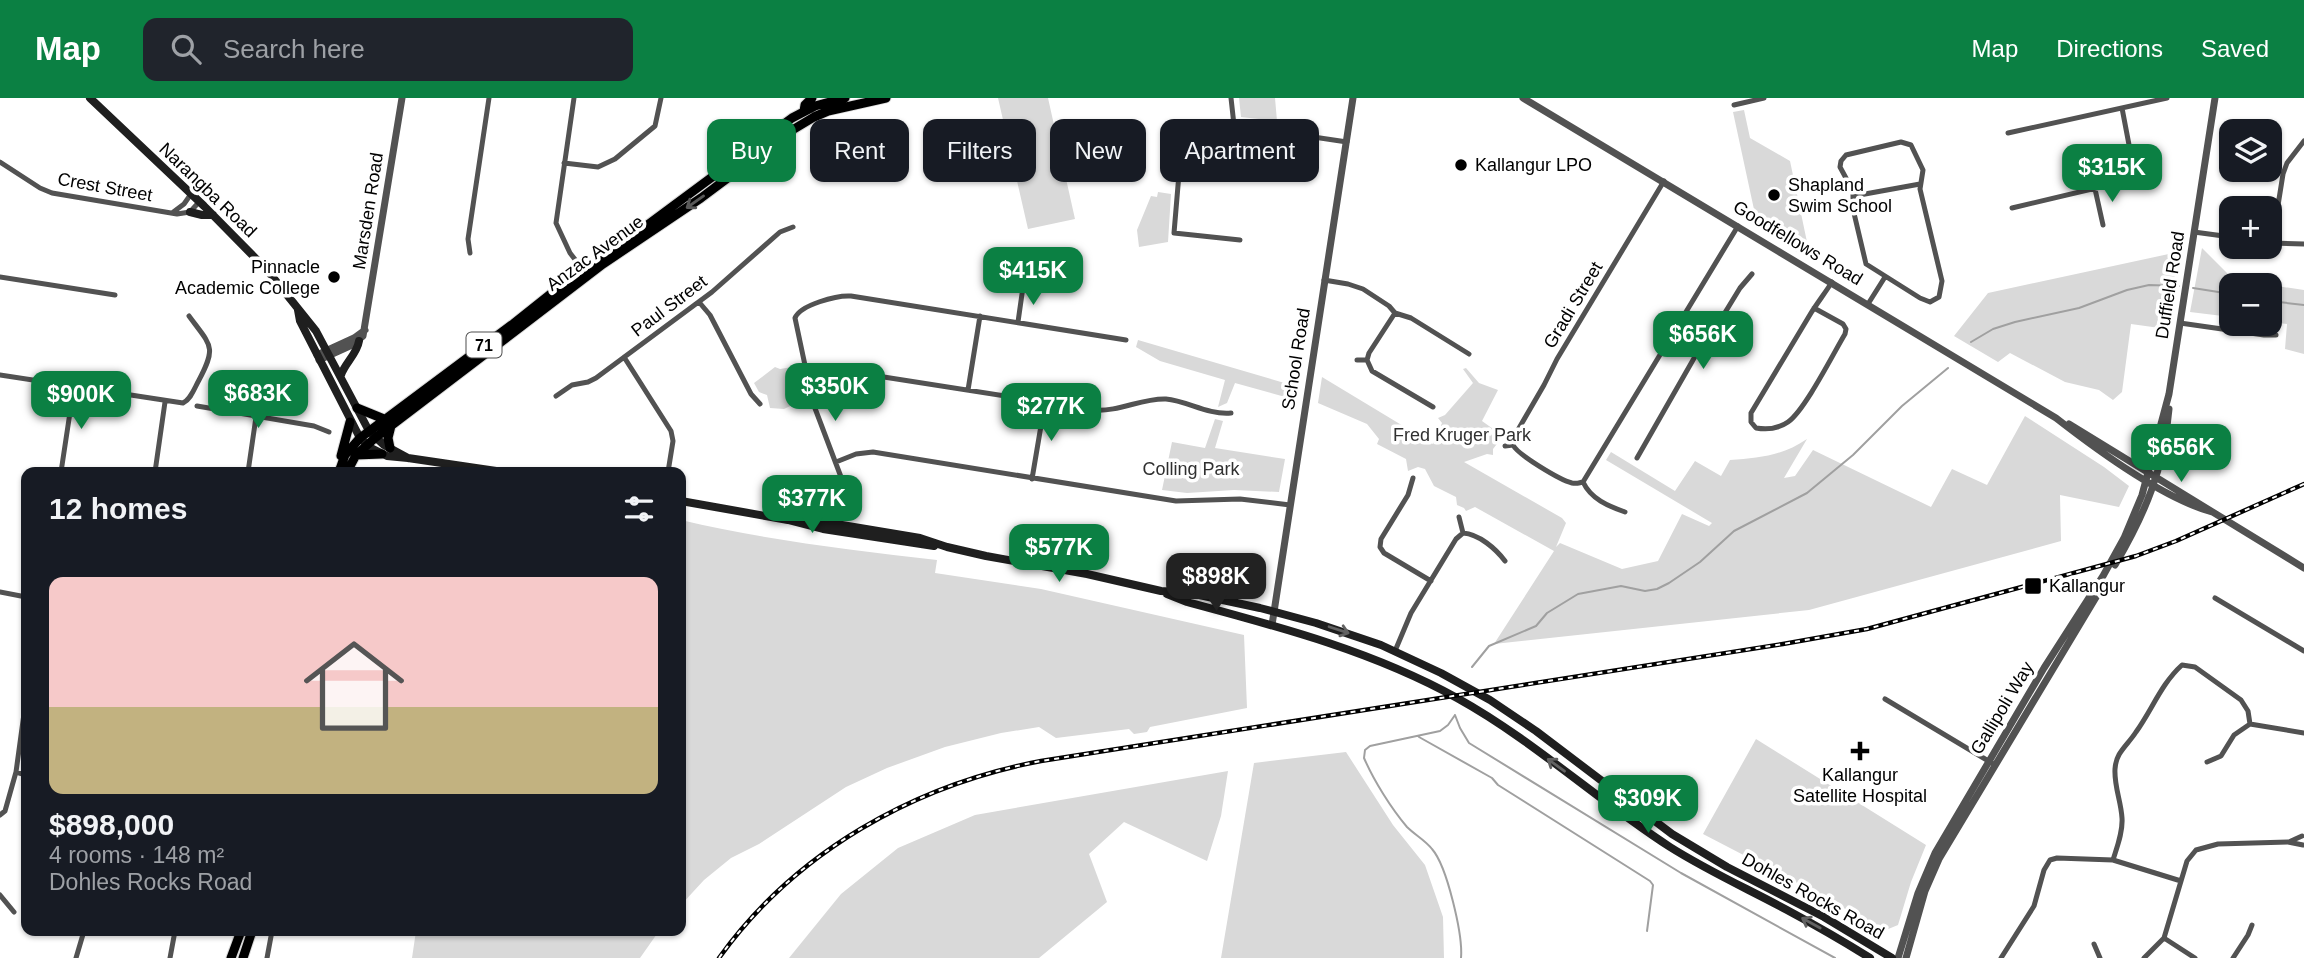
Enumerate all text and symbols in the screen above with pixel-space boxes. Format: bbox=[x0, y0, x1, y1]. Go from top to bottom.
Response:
search box bbox=[143, 18, 633, 81]
text: Map bbox=[35, 30, 101, 67]
icon: search bbox=[167, 30, 205, 68]
text: Search here bbox=[223, 34, 365, 64]
text: Map bbox=[1972, 35, 2018, 62]
text: Directions bbox=[2056, 35, 2163, 62]
text: Saved bbox=[2201, 35, 2269, 62]
chip: Buy bbox=[707, 119, 796, 182]
chip: Rent bbox=[810, 119, 909, 182]
chip: Filters bbox=[923, 119, 1036, 182]
chip: New bbox=[1050, 119, 1146, 182]
chip: Apartment bbox=[1160, 119, 1319, 182]
map controls bbox=[2219, 119, 2282, 336]
button: layers bbox=[2219, 119, 2282, 182]
street label: Narangba Road bbox=[155, 139, 261, 241]
pin: $315K bbox=[2063, 144, 2161, 204]
street label: Marsden Road bbox=[349, 151, 387, 271]
text: $315K bbox=[2078, 154, 2146, 180]
place label: Kallangur LPO bbox=[1475, 155, 1592, 175]
marker: Kallangur LPO bbox=[1453, 157, 1469, 173]
street label: Crest Street bbox=[56, 169, 154, 205]
place label: Shapland Swim School bbox=[1788, 175, 1892, 216]
marker: Shapland Swim School bbox=[1766, 187, 1782, 203]
one-way arrow bbox=[685, 195, 705, 209]
button: + bbox=[2219, 196, 2282, 259]
street label: Goodfellows Road bbox=[1730, 197, 1866, 289]
street label: Anzac Avenue bbox=[543, 211, 647, 295]
street label: Duffield Road bbox=[2152, 230, 2188, 340]
pin: $415K bbox=[984, 248, 1082, 307]
place label: Pinnacle Academic College bbox=[175, 257, 320, 298]
text: $415K bbox=[999, 257, 1067, 283]
street label: Gradi Street bbox=[1539, 258, 1607, 352]
marker: Pinnacle Academic College bbox=[326, 269, 342, 285]
street label: Paul Street bbox=[627, 271, 711, 341]
button: − bbox=[2219, 273, 2282, 336]
street label: School Road bbox=[1278, 307, 1314, 411]
pin: $656K bbox=[1654, 312, 1752, 371]
text: $656K bbox=[1669, 321, 1737, 347]
road number: 71 bbox=[466, 332, 502, 358]
pin: $350K bbox=[786, 364, 884, 423]
pin: $683K bbox=[209, 370, 307, 430]
pin: $900K bbox=[32, 372, 130, 431]
text: $350K bbox=[801, 373, 869, 399]
text: $683K bbox=[224, 380, 292, 406]
text: $900K bbox=[47, 381, 115, 407]
pin: $277K bbox=[1002, 384, 1100, 443]
text: $277K bbox=[1017, 393, 1085, 419]
pin: $656K bbox=[2132, 424, 2230, 484]
park label: Fred Kruger Park bbox=[1393, 425, 1532, 445]
text: $656K bbox=[2147, 434, 2215, 460]
park label: Colling Park bbox=[1142, 459, 1241, 479]
pin: $377K bbox=[763, 476, 861, 535]
text: $377K bbox=[778, 485, 846, 511]
icon: filters bbox=[620, 490, 658, 528]
text: 12 homes bbox=[49, 492, 187, 525]
pin: $577K bbox=[1010, 524, 1108, 584]
text: $577K bbox=[1025, 534, 1093, 560]
pin: $898K bbox=[1167, 554, 1265, 613]
text: $898K bbox=[1182, 563, 1250, 589]
marker: Kallangur bbox=[2023, 576, 2043, 596]
place label: Kallangur bbox=[2049, 576, 2125, 596]
icon: home bbox=[291, 623, 417, 749]
one-way arrow bbox=[1328, 625, 1350, 637]
street label: Gallipoli Way bbox=[1967, 658, 2037, 758]
marker: Kallangur Satellite Hospital bbox=[1850, 741, 1870, 761]
one-way arrow bbox=[1547, 757, 1566, 772]
place label: Kallangur Satellite Hospital bbox=[1793, 765, 1927, 806]
pin: $309K bbox=[1599, 776, 1697, 835]
text: $309K bbox=[1614, 785, 1682, 811]
text: $898,000 bbox=[49, 808, 174, 841]
text: 4 rooms · 148 m² bbox=[49, 842, 224, 868]
street label: Dohles Rocks Road bbox=[1739, 849, 1887, 943]
text: Dohles Rocks Road bbox=[49, 869, 252, 895]
one-way arrow bbox=[1802, 916, 1822, 930]

